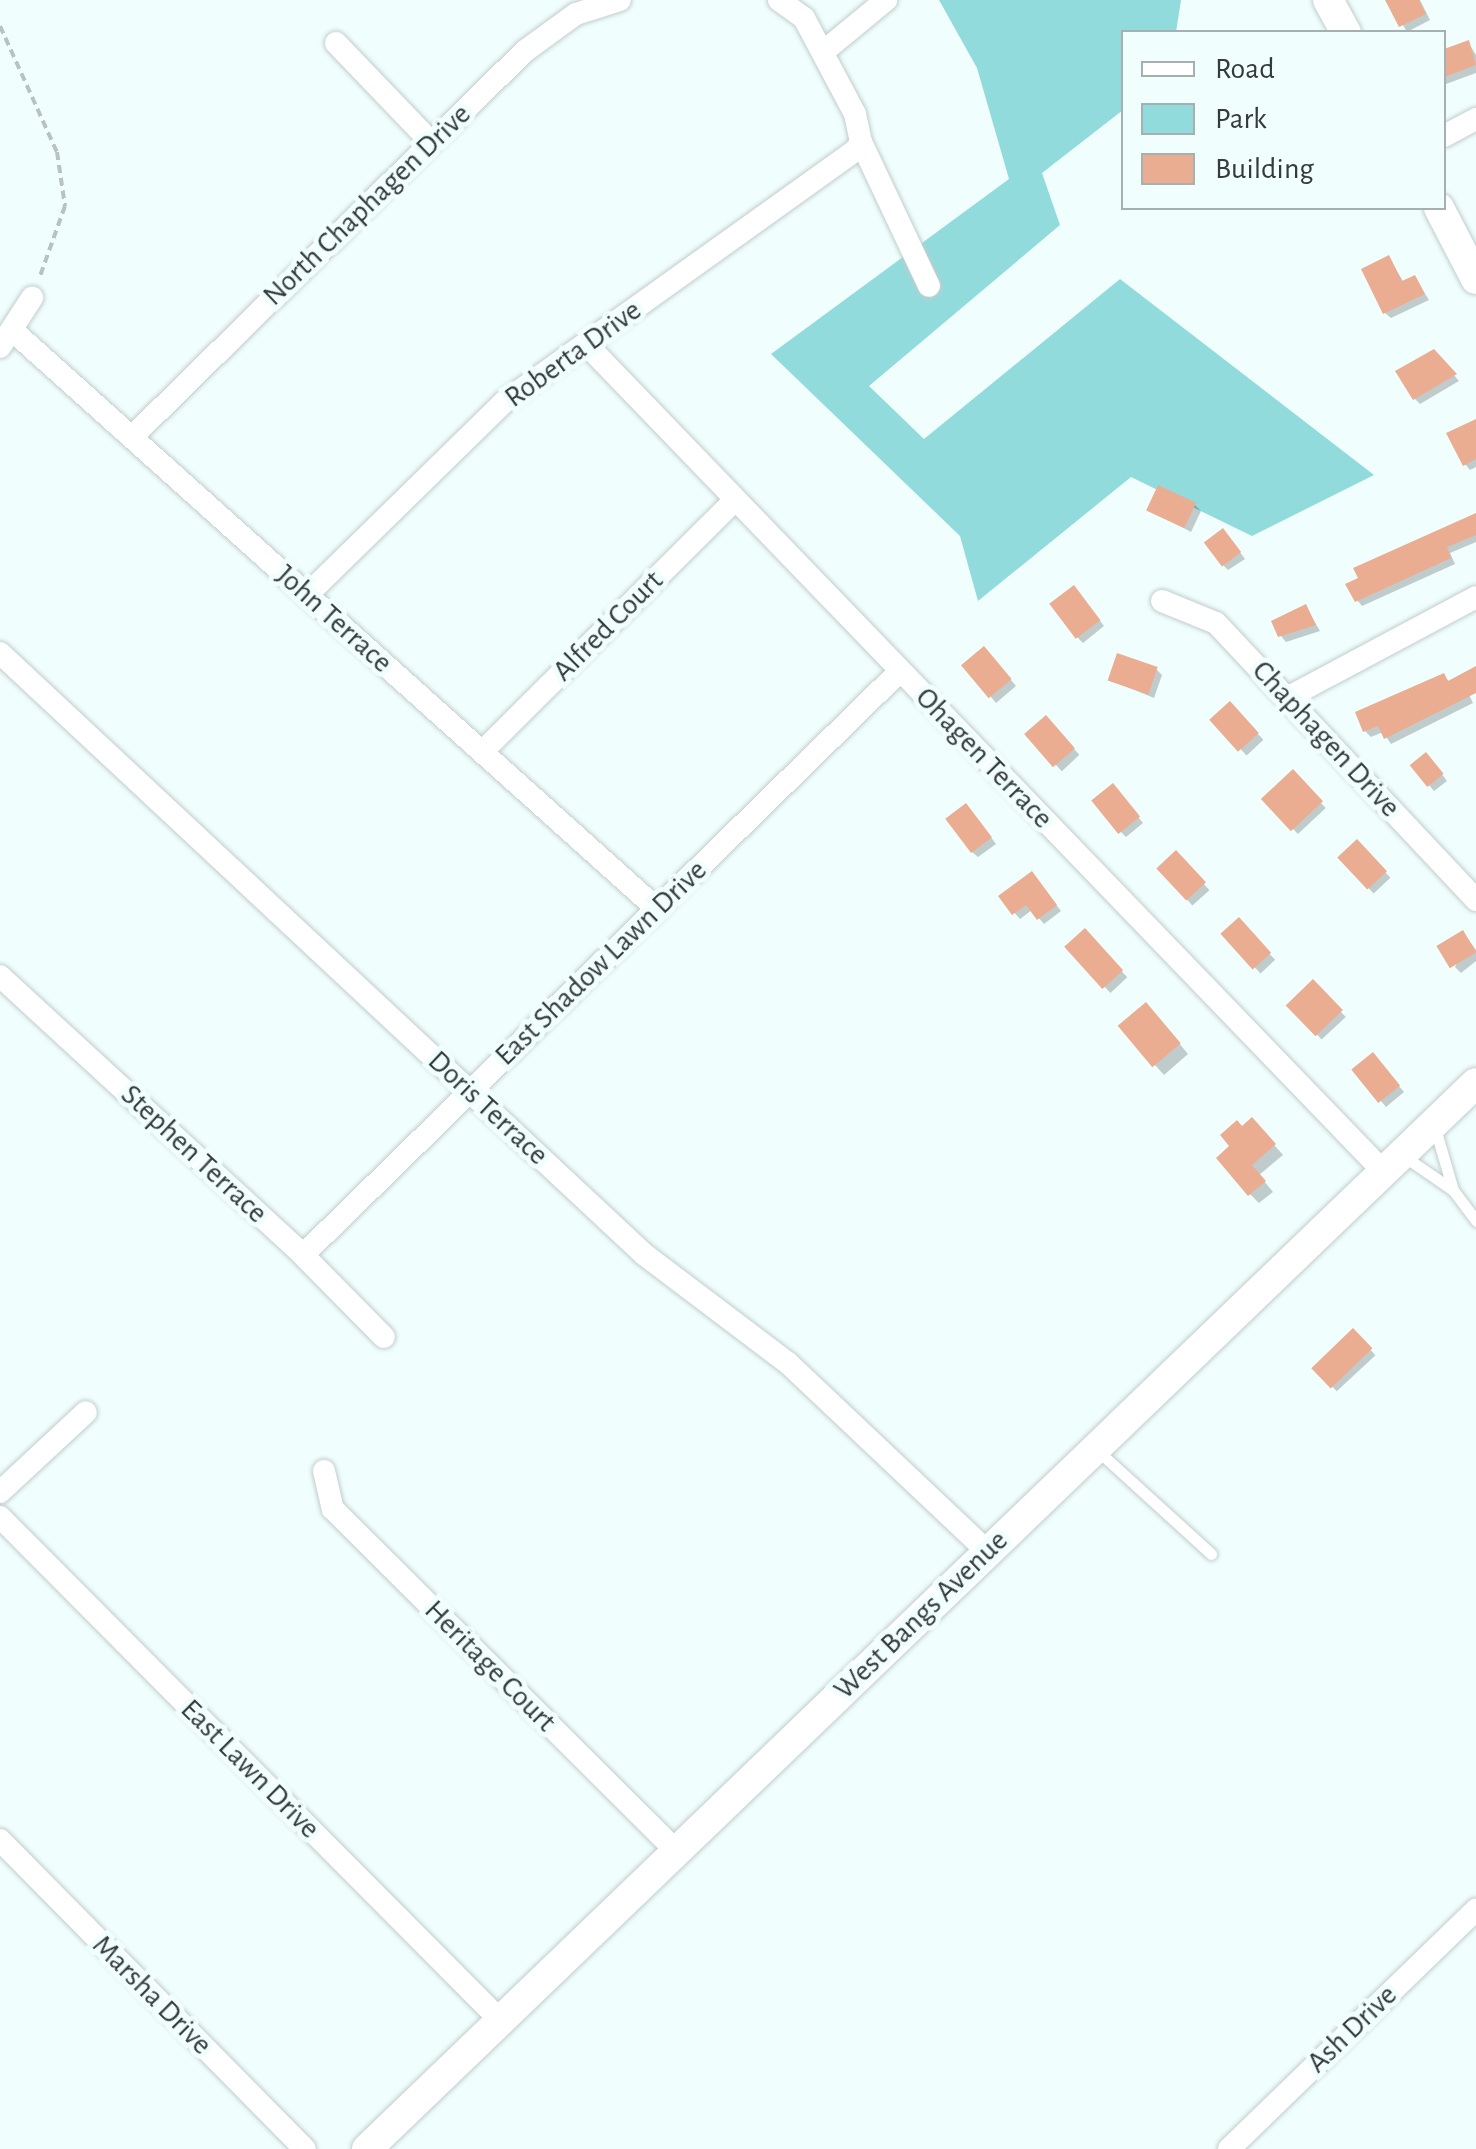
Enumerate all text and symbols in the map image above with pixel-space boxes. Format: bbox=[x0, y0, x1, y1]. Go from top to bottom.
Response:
legend bbox=[1121, 30, 1446, 210]
text: Road bbox=[1215, 54, 1275, 84]
street label: North Chaphagen Drive bbox=[256, 96, 478, 314]
text: Park bbox=[1215, 104, 1267, 134]
text: Building bbox=[1215, 154, 1314, 184]
street label: Roberta Drive bbox=[498, 292, 648, 416]
street label: John Terrace bbox=[268, 557, 400, 681]
street label: Alfred Court bbox=[545, 563, 671, 689]
street label: Chaphagen Drive bbox=[1244, 653, 1408, 825]
street label: Ohagen Terrace bbox=[908, 680, 1060, 836]
street label: East Shadow Lawn Drive bbox=[488, 853, 714, 1073]
street label: Doris Terrace bbox=[420, 1043, 556, 1173]
street label: Stephen Terrace bbox=[113, 1077, 275, 1231]
street label: West Bangs Avenue bbox=[826, 1523, 1016, 1707]
street label: Heritage Court bbox=[417, 1593, 563, 1739]
street label: East Lawn Drive bbox=[173, 1692, 327, 1846]
street label: Marsha Drive bbox=[85, 1928, 219, 2062]
street label: Ash Drive bbox=[1299, 1977, 1405, 2081]

